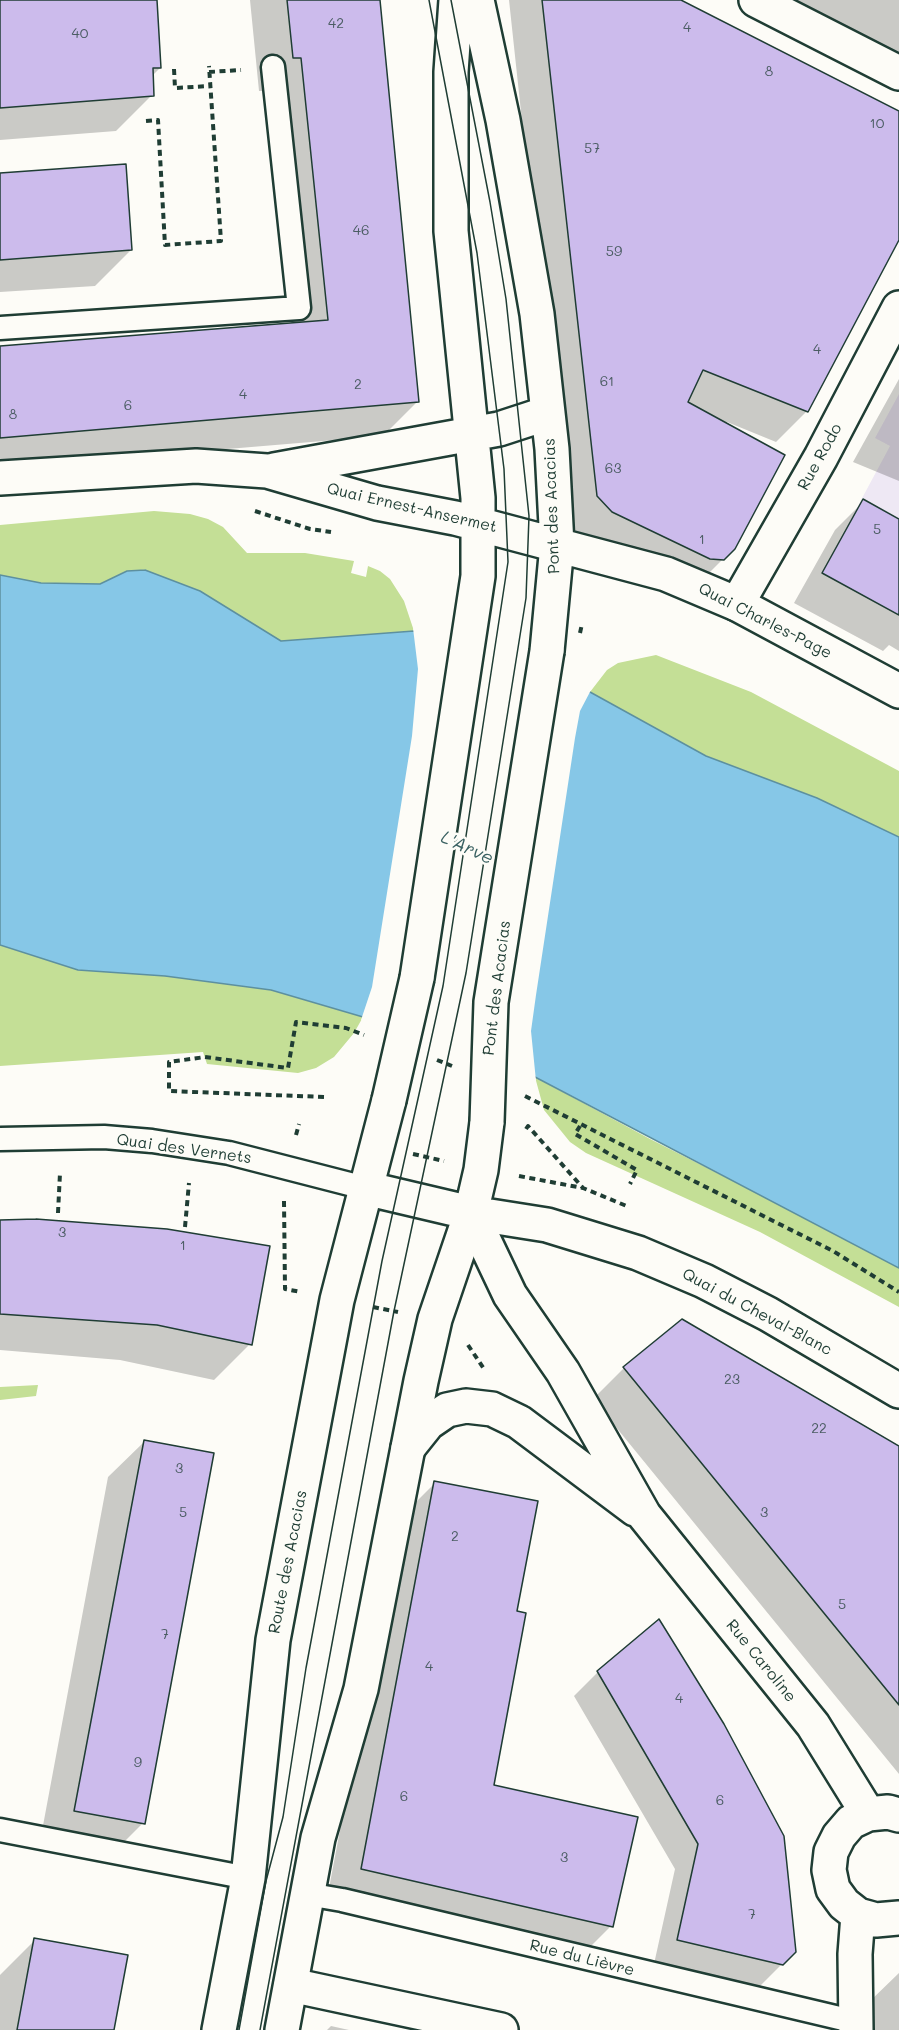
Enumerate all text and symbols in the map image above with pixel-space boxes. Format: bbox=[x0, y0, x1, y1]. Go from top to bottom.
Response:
house number: 42 bbox=[328, 16, 344, 32]
house number: 4 bbox=[683, 20, 691, 36]
house number: 40 bbox=[72, 26, 88, 42]
house number: 8 bbox=[765, 64, 773, 80]
house number: 10 bbox=[870, 116, 884, 132]
house number: 57 bbox=[584, 141, 600, 157]
house number: 46 bbox=[353, 223, 369, 239]
house number: 59 bbox=[606, 244, 622, 260]
house number: 4 bbox=[813, 342, 821, 358]
house number: 61 bbox=[600, 374, 614, 390]
house number: 2 bbox=[354, 377, 362, 393]
house number: 4 bbox=[239, 387, 247, 403]
house number: 6 bbox=[124, 398, 132, 414]
house number: 8 bbox=[9, 407, 17, 423]
street label: Rue Rodo bbox=[794, 420, 846, 494]
street label: Pont des Acacias bbox=[540, 438, 564, 574]
house number: 63 bbox=[605, 461, 621, 477]
street label: Quai Ernest-Ansermet bbox=[325, 479, 499, 537]
house number: 5 bbox=[873, 522, 881, 538]
house number: 1 bbox=[699, 532, 705, 548]
street label: Quai Charles-Page bbox=[695, 579, 835, 663]
water label: L'Arve bbox=[437, 826, 497, 870]
street label: Pont des Acacias bbox=[479, 919, 515, 1057]
street label: Quai des Vernets bbox=[115, 1130, 253, 1168]
house number: 3 bbox=[58, 1225, 66, 1241]
house number: 1 bbox=[180, 1238, 186, 1254]
street label: Quai du Cheval-Blanc bbox=[679, 1264, 835, 1360]
house number: 23 bbox=[724, 1372, 740, 1388]
house number: 22 bbox=[811, 1421, 827, 1437]
house number: 3 bbox=[175, 1461, 183, 1477]
street label: Route des Acacias bbox=[265, 1489, 311, 1635]
house number: 5 bbox=[179, 1505, 187, 1521]
house number: 3 bbox=[760, 1505, 768, 1521]
house number: 2 bbox=[451, 1529, 459, 1545]
house number: 5 bbox=[838, 1597, 846, 1613]
street label: Rue Caroline bbox=[722, 1616, 800, 1706]
house number: 7 bbox=[161, 1627, 169, 1643]
house number: 4 bbox=[425, 1659, 433, 1675]
house number: 4 bbox=[675, 1691, 683, 1707]
house number: 9 bbox=[134, 1755, 142, 1771]
house number: 6 bbox=[400, 1789, 408, 1805]
house number: 6 bbox=[716, 1793, 724, 1809]
house number: 3 bbox=[560, 1850, 568, 1866]
house number: 7 bbox=[748, 1907, 756, 1923]
street label: Rue du Lièvre bbox=[528, 1936, 636, 1980]

